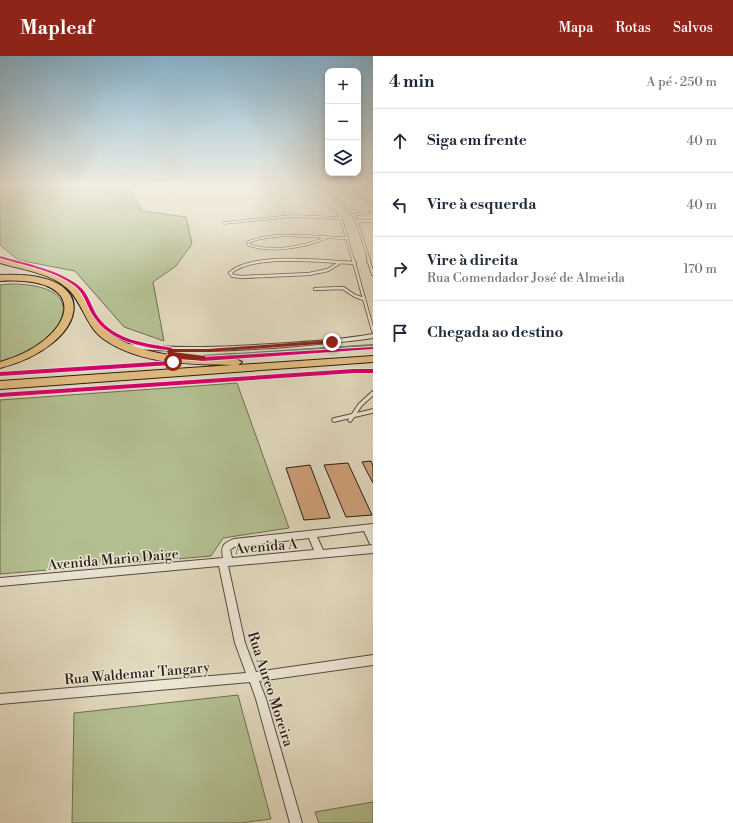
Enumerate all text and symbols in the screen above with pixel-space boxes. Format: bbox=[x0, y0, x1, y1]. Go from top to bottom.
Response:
text: Mapleaf bbox=[20, 16, 93, 40]
text: Mapa bbox=[559, 19, 593, 37]
text: Rotas bbox=[615, 19, 651, 37]
text: Salvos bbox=[673, 19, 713, 37]
map controls bbox=[325, 68, 361, 176]
button: + bbox=[325, 68, 361, 104]
text: 4 min bbox=[389, 71, 434, 93]
text: A pé · 250 m bbox=[647, 74, 717, 90]
button: − bbox=[325, 104, 361, 140]
icon: ahead bbox=[389, 130, 411, 152]
text: Siga em frente bbox=[427, 131, 527, 150]
text: 40 m bbox=[687, 133, 717, 149]
button: layers bbox=[325, 140, 361, 176]
icon: left bbox=[389, 194, 411, 216]
text: Vire à esquerda bbox=[427, 195, 536, 214]
text: 40 m bbox=[687, 197, 717, 213]
text: Vire à direita bbox=[427, 251, 518, 270]
icon: right bbox=[389, 258, 411, 280]
text: 170 m bbox=[683, 261, 717, 277]
text: Rua Comendador José de Almeida bbox=[427, 270, 625, 286]
icon: arrive bbox=[389, 322, 411, 344]
text: Chegada ao destino bbox=[427, 323, 563, 342]
route end bbox=[323, 333, 341, 351]
route start bbox=[164, 353, 182, 371]
street label: Avenida A bbox=[233, 535, 299, 559]
street label: Avenida Mario Daige bbox=[46, 545, 179, 575]
street label: Rua Aureo Moreira bbox=[243, 630, 297, 750]
street label: Rua Waldemar Tangary bbox=[64, 659, 211, 689]

